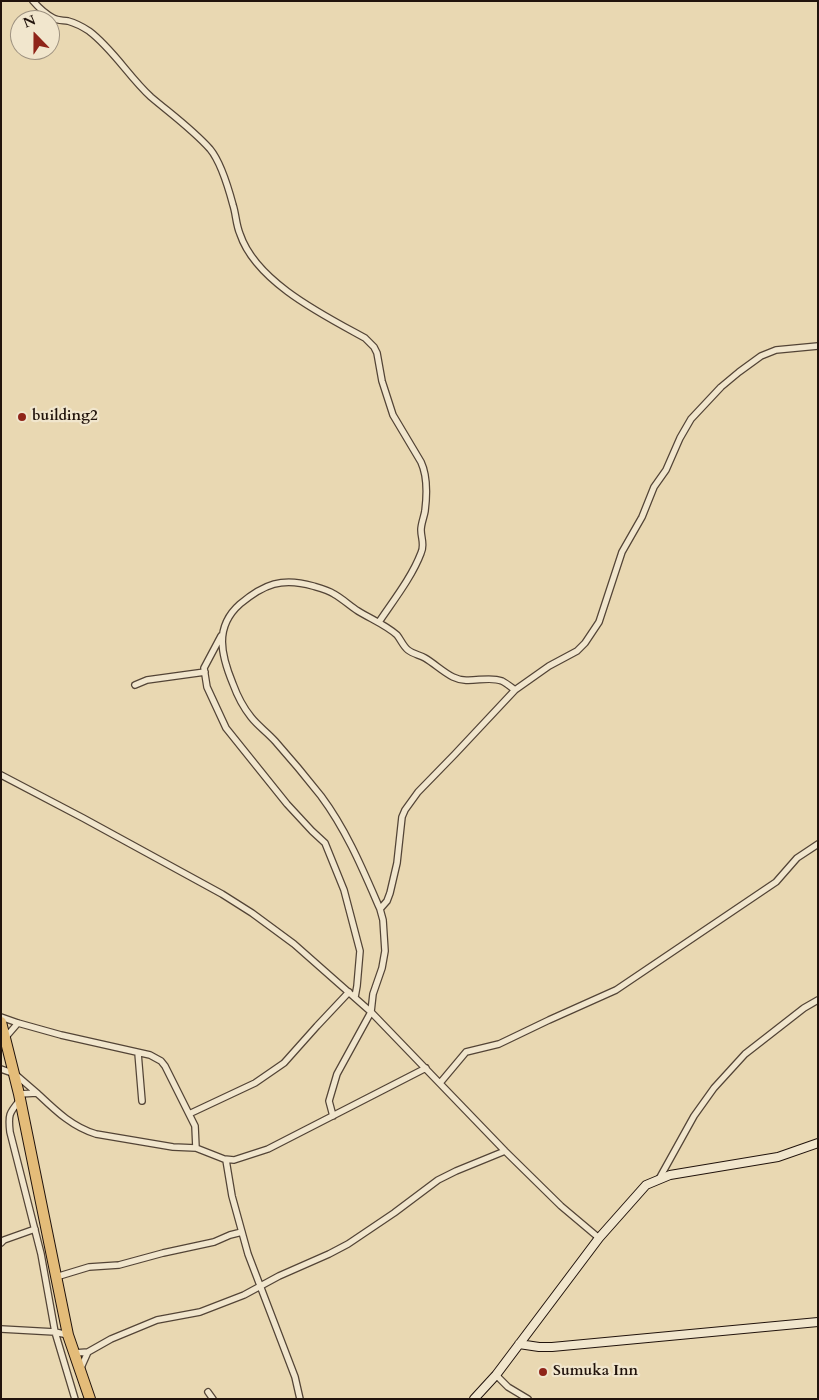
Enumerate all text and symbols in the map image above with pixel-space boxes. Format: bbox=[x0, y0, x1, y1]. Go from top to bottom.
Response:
north arrow bbox=[10, 10, 60, 60]
text: N bbox=[20, 10, 39, 33]
place label: building2 bbox=[32, 408, 98, 426]
marker: building2 bbox=[16, 411, 28, 423]
place label: Sumuka Inn bbox=[553, 1363, 638, 1381]
marker: Sumuka Inn bbox=[537, 1366, 549, 1378]

